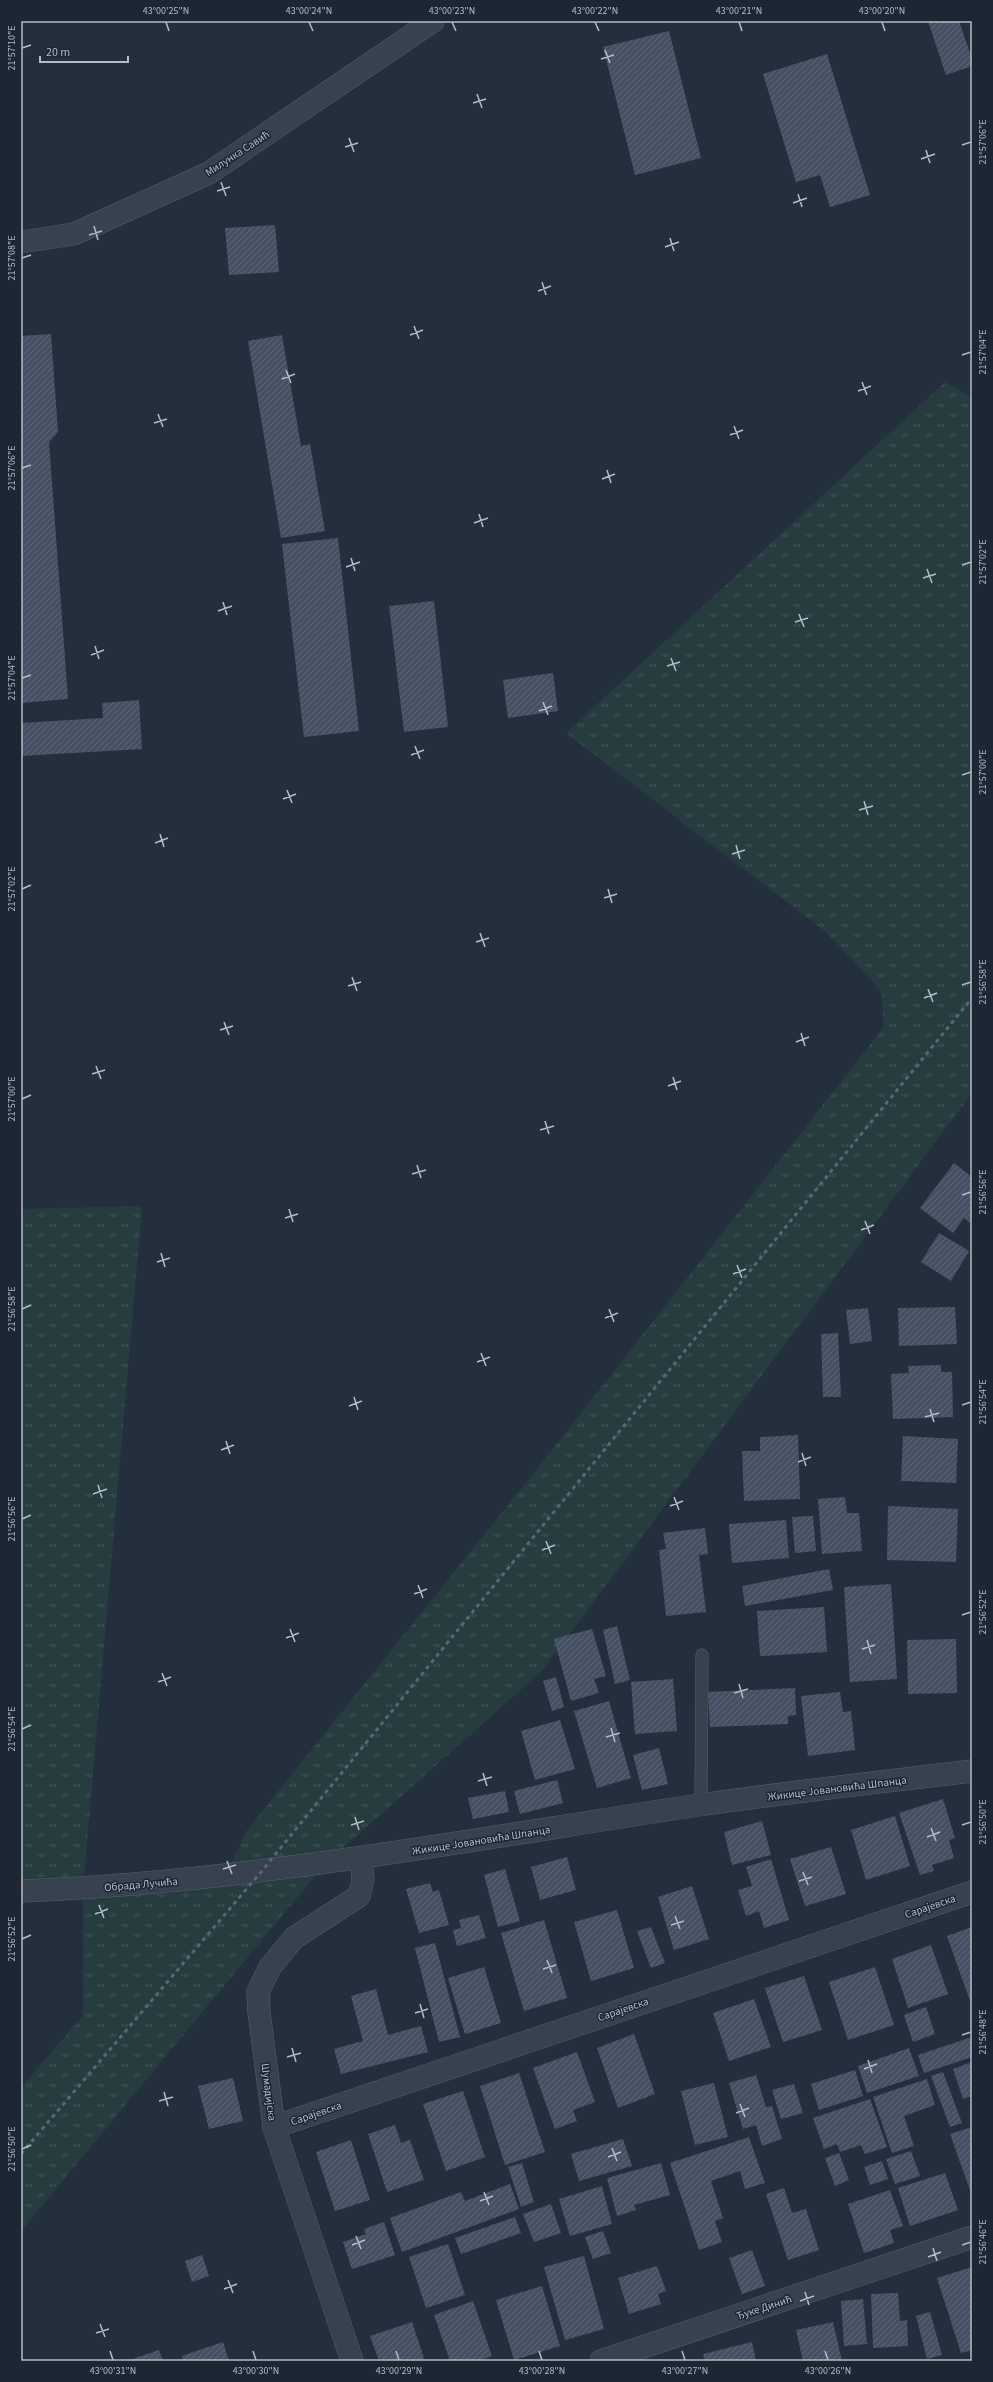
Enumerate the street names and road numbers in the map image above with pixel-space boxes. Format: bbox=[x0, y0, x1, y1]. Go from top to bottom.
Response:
street label: Милунка Савић bbox=[202, 127, 272, 180]
street label: Жикице Јовановића Шпанца bbox=[767, 1773, 907, 1804]
street label: Жикице Јовановића Шпанца bbox=[411, 1822, 551, 1859]
street label: Обрада Лучића bbox=[104, 1874, 178, 1895]
street label: Сарајевска bbox=[903, 1891, 958, 1922]
street label: Сарајевска bbox=[596, 1994, 651, 2025]
street label: Шумадијска bbox=[258, 2062, 279, 2122]
street label: Сарајевска bbox=[289, 2098, 344, 2129]
street label: Ђуке Динић bbox=[735, 2292, 794, 2323]

